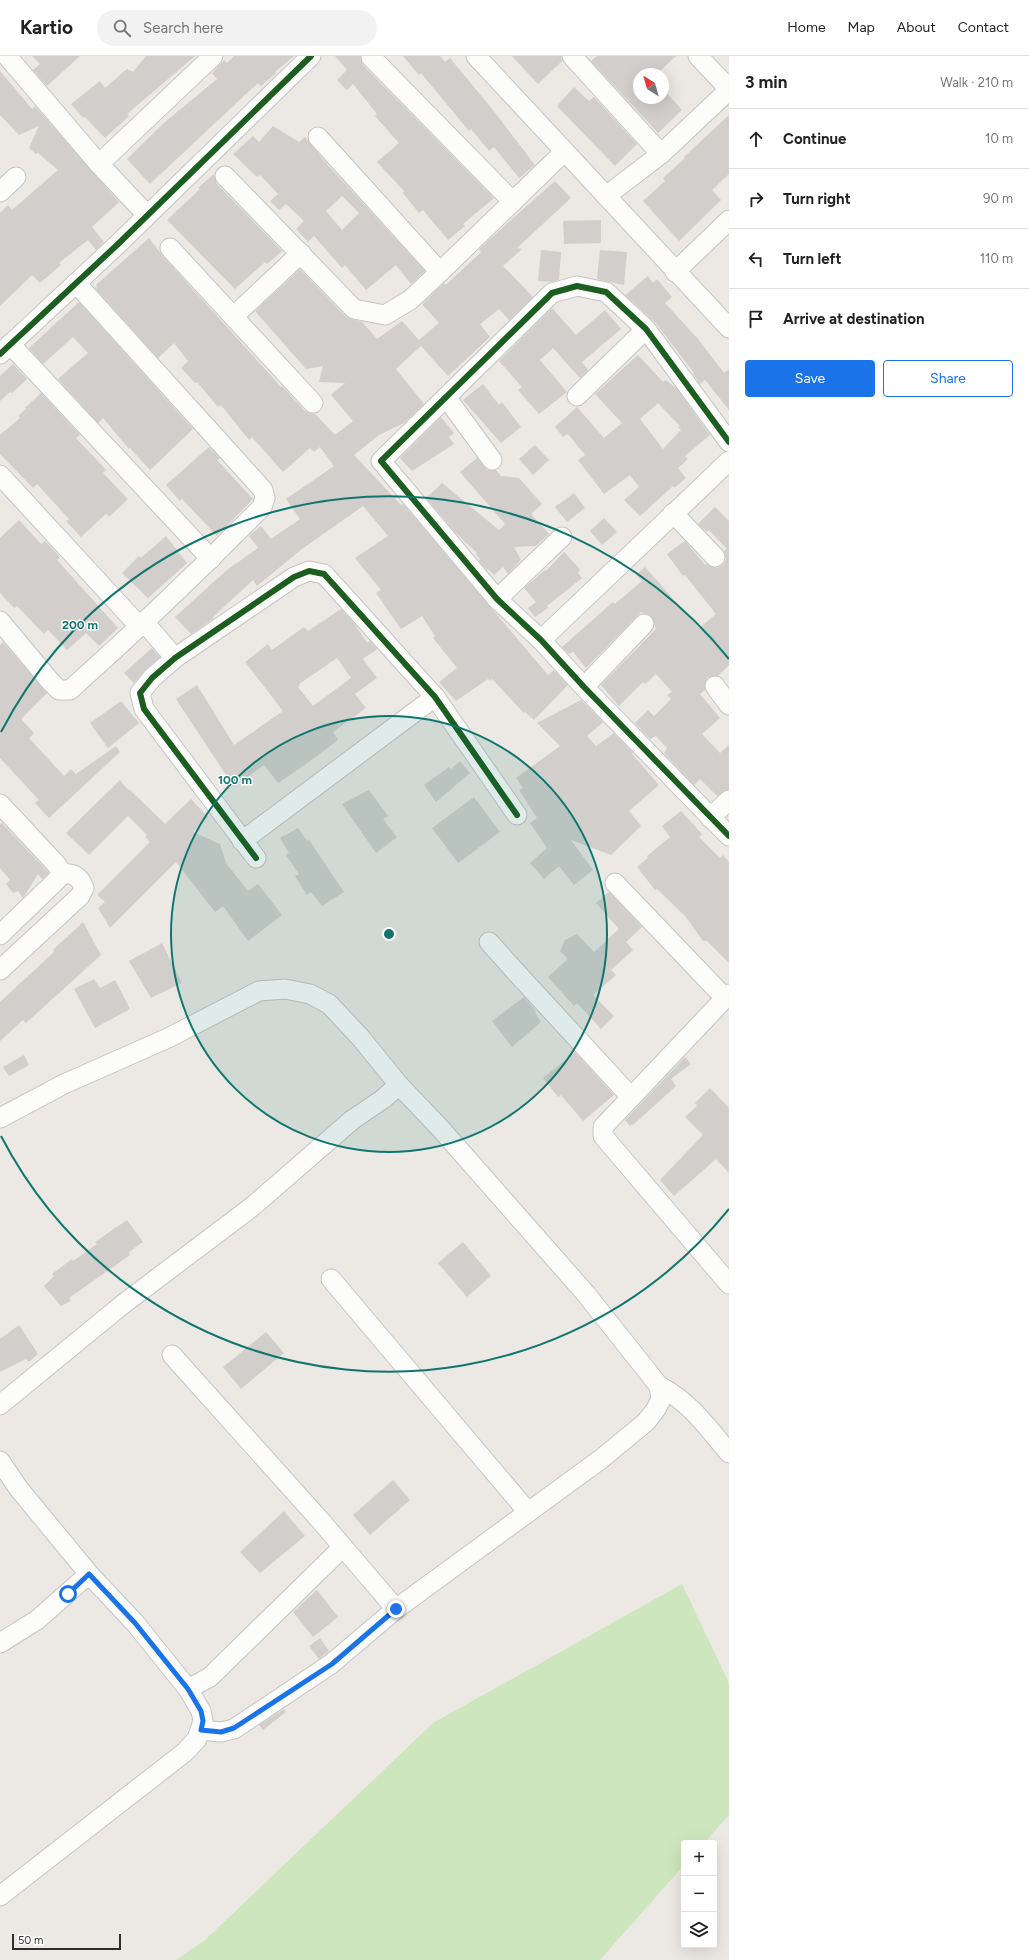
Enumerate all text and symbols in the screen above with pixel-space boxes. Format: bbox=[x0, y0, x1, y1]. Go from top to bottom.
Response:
search box bbox=[97, 10, 377, 46]
text: Kartio bbox=[20, 16, 73, 39]
icon: search bbox=[111, 17, 133, 39]
text: Search here bbox=[143, 19, 223, 37]
text: Home bbox=[787, 19, 826, 36]
text: Map bbox=[848, 19, 875, 36]
text: About bbox=[897, 19, 936, 36]
text: Contact bbox=[958, 19, 1009, 36]
north arrow bbox=[633, 68, 669, 104]
text: 3 min bbox=[745, 72, 787, 92]
text: Walk · 210 m bbox=[940, 75, 1013, 90]
icon: ahead bbox=[745, 128, 767, 150]
text: Continue bbox=[783, 130, 846, 148]
text: 10 m bbox=[985, 131, 1013, 146]
icon: right bbox=[745, 188, 767, 210]
text: Turn right bbox=[783, 190, 851, 208]
text: 90 m bbox=[983, 191, 1013, 206]
icon: left bbox=[745, 248, 767, 270]
text: Turn left bbox=[783, 250, 841, 268]
text: 110 m bbox=[980, 251, 1013, 266]
icon: arrive bbox=[745, 308, 767, 330]
text: Arrive at destination bbox=[783, 310, 924, 328]
button: Save bbox=[745, 360, 875, 397]
button: Share bbox=[883, 360, 1013, 397]
text: 200 m bbox=[62, 618, 98, 632]
text: 100 m bbox=[218, 773, 252, 787]
centre of rings bbox=[382, 927, 396, 941]
route start bbox=[59, 1585, 77, 1603]
route end bbox=[387, 1600, 405, 1618]
map controls bbox=[681, 1840, 717, 1948]
button: + bbox=[681, 1840, 717, 1876]
button: − bbox=[681, 1876, 717, 1912]
button: layers bbox=[681, 1912, 717, 1948]
scale bar bbox=[12, 1932, 121, 1951]
text: 50 m bbox=[18, 1934, 43, 1947]

